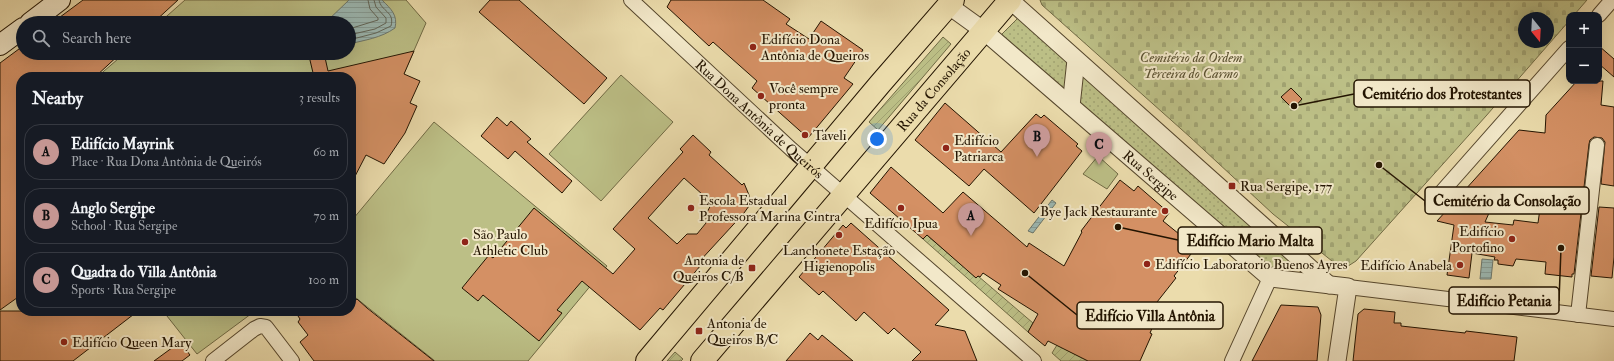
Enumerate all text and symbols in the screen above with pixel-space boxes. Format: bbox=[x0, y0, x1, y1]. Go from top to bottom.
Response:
north arrow bbox=[1518, 12, 1554, 48]
map controls bbox=[1566, 12, 1602, 84]
button: + bbox=[1566, 12, 1602, 48]
search box bbox=[16, 16, 356, 60]
icon: search bbox=[30, 27, 52, 49]
text: Search here bbox=[62, 29, 131, 48]
place label: Edifício Dona Antônia de Queiros bbox=[760, 31, 869, 64]
marker: Edifício Dona Antônia de Queiros bbox=[748, 42, 758, 52]
street label: Rua da Consolação bbox=[893, 44, 974, 135]
button: − bbox=[1566, 48, 1602, 84]
park label: Cemitério da Ordem Terceira do Carmo bbox=[1140, 49, 1242, 82]
street label: Rua Dona Antônia de Queirós bbox=[692, 56, 827, 182]
place label: Você sempre pronta bbox=[768, 80, 839, 114]
callout: Cemitério dos Protestantes bbox=[1354, 80, 1530, 107]
text: Cemitério dos Protestantes bbox=[1362, 85, 1522, 104]
text: Nearby bbox=[32, 88, 83, 109]
text: 3 results bbox=[299, 90, 340, 106]
marker: Você sempre pronta bbox=[756, 91, 766, 101]
pin: B bbox=[1024, 124, 1050, 157]
place label: Taveli bbox=[813, 127, 847, 144]
your location bbox=[867, 129, 887, 149]
marker: Taveli bbox=[800, 130, 810, 140]
place label: Edifício Patriarca bbox=[954, 132, 1004, 165]
pin: C bbox=[1086, 132, 1112, 165]
text: Edifício Mayrink bbox=[71, 135, 174, 154]
marker: Edifício Patriarca bbox=[941, 143, 951, 153]
text: A bbox=[42, 144, 50, 160]
text: 60 m bbox=[313, 144, 339, 160]
street label: Rua Sergipe bbox=[1120, 146, 1182, 204]
text: Place · Rua Dona Antônia de Queirós bbox=[71, 154, 262, 170]
place label: Rua Sergipe, 177 bbox=[1240, 178, 1333, 196]
marker: Rua Sergipe, 177 bbox=[1227, 181, 1237, 191]
callout: Cemitério da Consolação bbox=[1425, 187, 1589, 214]
place label: Escola Estadual Professora Marina Cintra bbox=[699, 192, 840, 225]
text: Cemitério da Consolação bbox=[1433, 192, 1582, 211]
text: Anglo Sergipe bbox=[71, 199, 155, 218]
marker: Escola Estadual Professora Marina Cintra bbox=[686, 203, 696, 213]
marker: Edifício Ipua bbox=[896, 203, 906, 213]
pin: A bbox=[958, 203, 984, 236]
place label: Bye Jack Restaurante bbox=[1040, 203, 1157, 221]
marker: Bye Jack Restaurante bbox=[1160, 206, 1170, 216]
text: B bbox=[42, 208, 50, 224]
text: 70 m bbox=[314, 208, 339, 224]
place label: Edifício Ipua bbox=[864, 215, 938, 233]
text: School · Rua Sergipe bbox=[71, 218, 177, 234]
place label: Edifício Portofino bbox=[1451, 223, 1504, 256]
place label: São Paulo Athletic Club bbox=[472, 226, 548, 259]
callout: Edifício Mario Malta bbox=[1178, 227, 1322, 254]
marker: Lanchonete Estação Higienopolis bbox=[834, 230, 844, 240]
text: Edifício Mario Malta bbox=[1186, 232, 1314, 251]
marker: Edifício Portofino bbox=[1507, 234, 1517, 244]
marker: São Paulo Athletic Club bbox=[460, 237, 470, 247]
place label: Lanchonete Estação Higienopolis bbox=[783, 242, 896, 276]
place label: Antonia de Queiros C/B bbox=[673, 252, 744, 285]
place label: Edifício Laboratorio Buenos Ayres bbox=[1155, 256, 1348, 274]
place label: Edifício Anabela bbox=[1360, 257, 1452, 274]
marker: Edifício Laboratorio Buenos Ayres bbox=[1142, 259, 1152, 269]
marker: Edifício Anabela bbox=[1455, 260, 1465, 270]
text: Quadra do Villa Antônia bbox=[71, 263, 216, 282]
marker: Antonia de Queiros C/B bbox=[747, 263, 757, 273]
text: C bbox=[41, 272, 51, 288]
text: 100 m bbox=[308, 272, 339, 288]
text: Sports · Rua Sergipe bbox=[71, 282, 176, 298]
callout: Edifício Petania bbox=[1449, 287, 1559, 314]
text: Edifício Petania bbox=[1457, 292, 1552, 311]
callout: Edifício Villa Antônia bbox=[1077, 302, 1223, 329]
text: Edifício Villa Antônia bbox=[1085, 307, 1216, 326]
place label: Antonia de Queiros B/C bbox=[706, 315, 778, 348]
marker: Antonia de Queiros B/C bbox=[694, 326, 704, 336]
place label: Edifício Queen Mary bbox=[72, 334, 192, 352]
marker: Edifício Queen Mary bbox=[59, 337, 69, 347]

